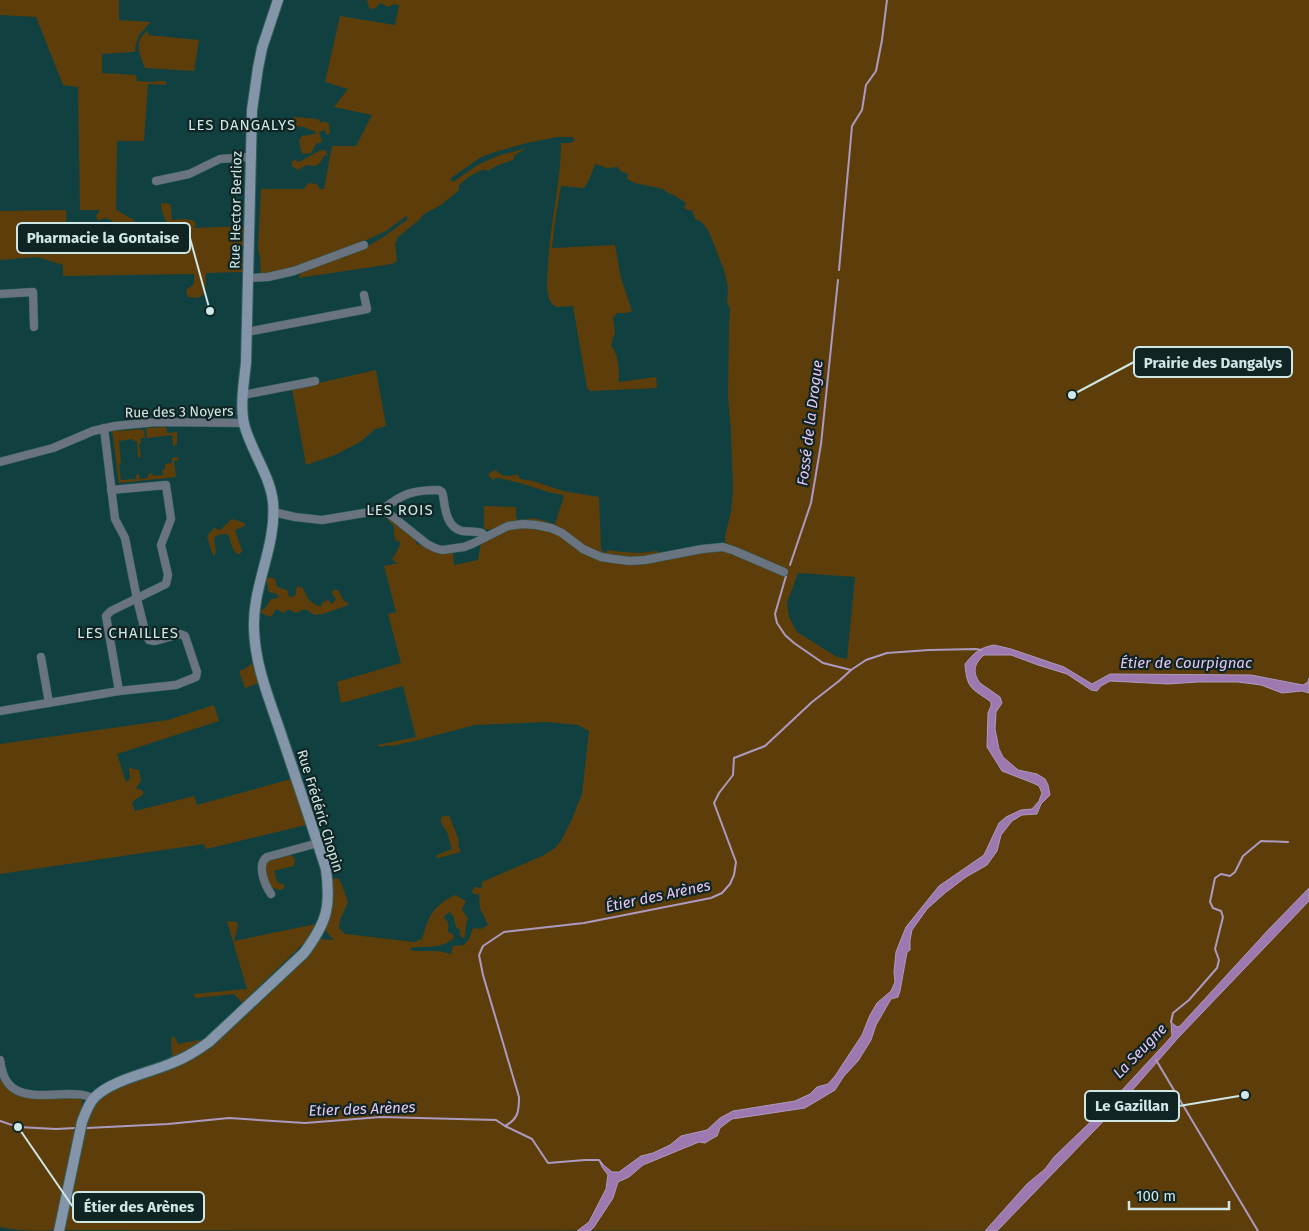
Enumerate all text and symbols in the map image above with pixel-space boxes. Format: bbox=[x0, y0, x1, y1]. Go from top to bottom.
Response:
district label: LES DANGALYS bbox=[188, 116, 296, 134]
street label: Rue Hector Berlioz bbox=[226, 151, 246, 269]
callout: Pharmacie la Gontaise bbox=[17, 223, 190, 253]
text: Pharmacie la Gontaise bbox=[27, 229, 179, 247]
callout: Prairie des Dangalys bbox=[1134, 347, 1292, 377]
text: Prairie des Dangalys bbox=[1144, 354, 1282, 372]
water label: Fossé de la Drogue bbox=[793, 359, 827, 487]
street label: Rue des 3 Noyers bbox=[124, 403, 234, 421]
district label: LES ROIS bbox=[366, 501, 434, 519]
district label: LES CHAILLES bbox=[77, 624, 179, 642]
water label: Étier de Courpignac bbox=[1120, 654, 1253, 672]
street label: Rue Frédéric Chopin bbox=[293, 748, 347, 874]
water label: Étier des Arènes bbox=[604, 876, 712, 916]
water label: La Seugne bbox=[1110, 1020, 1171, 1082]
callout: Le Gazillan bbox=[1085, 1091, 1179, 1121]
text: Le Gazillan bbox=[1095, 1097, 1169, 1115]
water label: Etier des Arènes bbox=[308, 1098, 416, 1120]
scale bar bbox=[1129, 1178, 1229, 1210]
text: 100 m bbox=[1136, 1187, 1176, 1205]
callout: Étier des Arènes bbox=[73, 1192, 204, 1222]
text: Étier des Arènes bbox=[84, 1198, 194, 1216]

